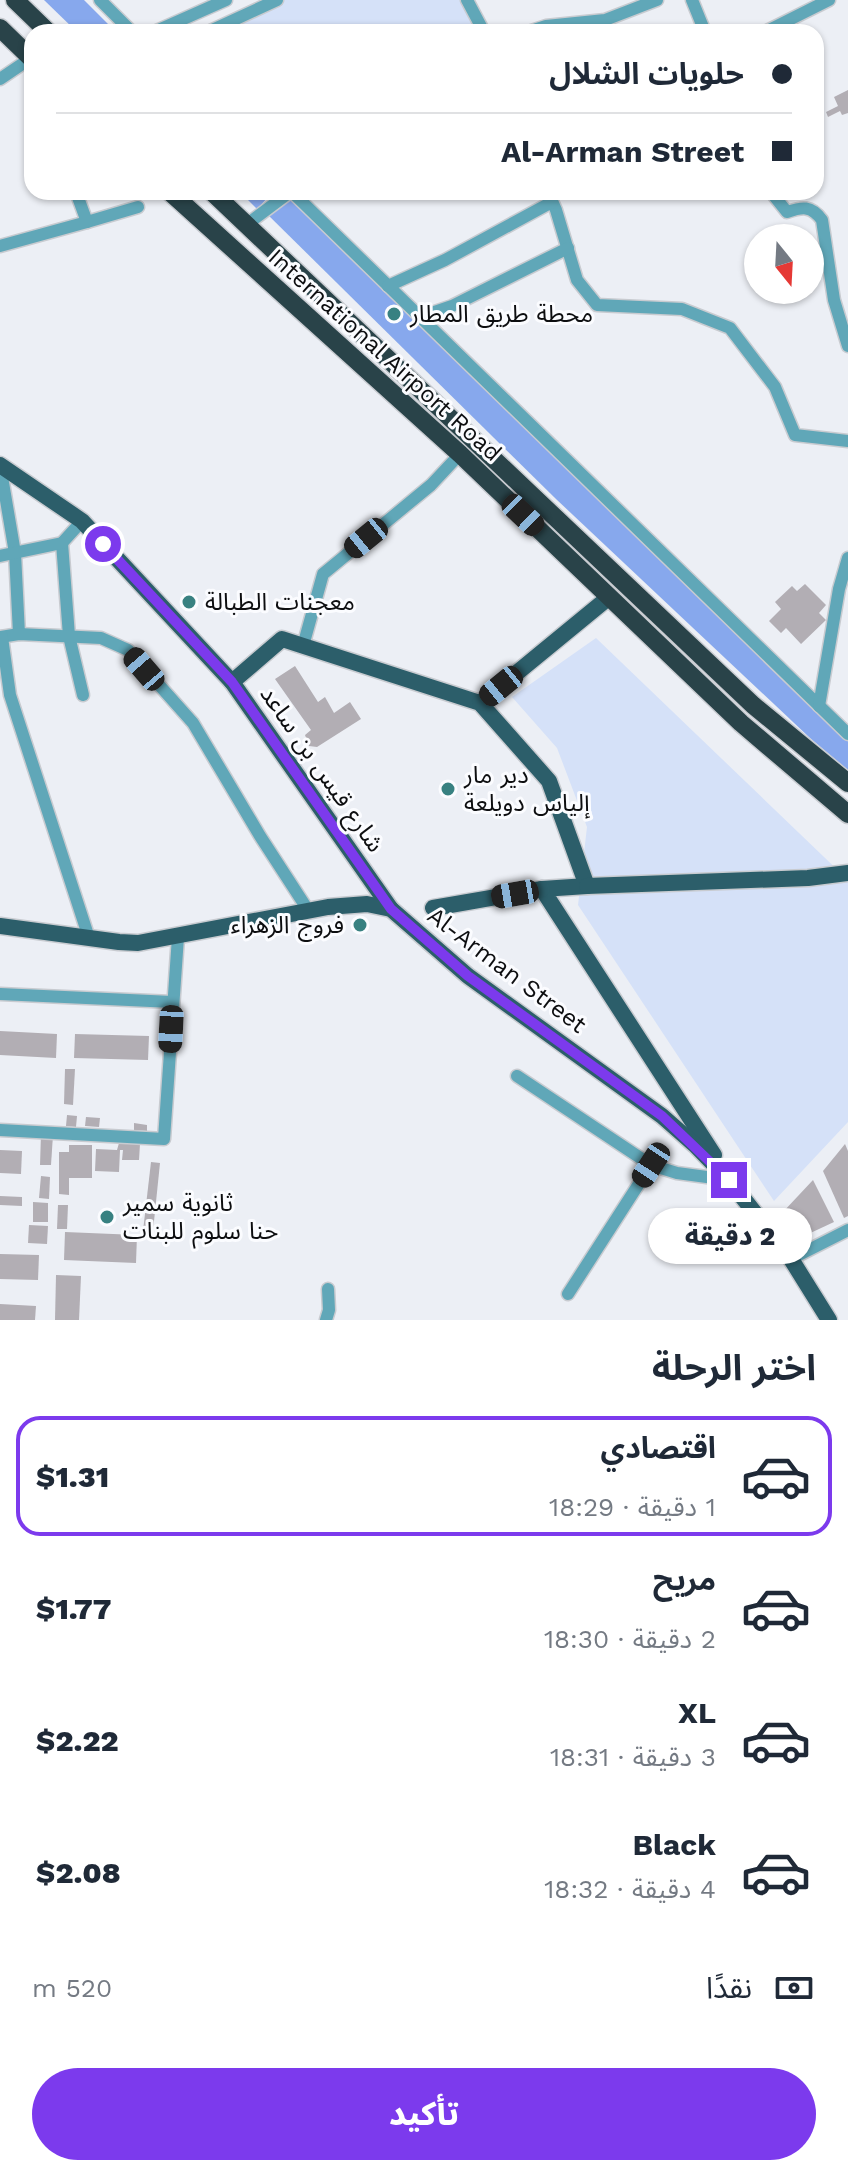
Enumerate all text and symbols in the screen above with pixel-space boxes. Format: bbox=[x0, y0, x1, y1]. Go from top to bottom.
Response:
text: حلويات الشلال bbox=[549, 56, 744, 91]
text: Al-Arman Street bbox=[501, 134, 744, 169]
north arrow bbox=[744, 224, 824, 304]
map controls bbox=[744, 224, 824, 304]
street label: International Airport Road bbox=[263, 243, 507, 467]
place label: محطة طريق المطار bbox=[409, 300, 593, 329]
marker: محطة طريق المطار bbox=[385, 305, 403, 323]
car bbox=[497, 490, 549, 540]
car bbox=[340, 514, 392, 562]
route start bbox=[85, 526, 121, 562]
place label: معجنات الطبالة bbox=[205, 588, 355, 616]
marker: معجنات الطبالة bbox=[180, 593, 198, 611]
car bbox=[119, 643, 169, 695]
car bbox=[475, 662, 527, 710]
street label: شارع قيس بن ساعد bbox=[252, 681, 390, 859]
place label: دير مار إلياس دويلعة bbox=[463, 761, 591, 819]
marker: دير مار إلياس دويلعة bbox=[439, 780, 457, 798]
car bbox=[489, 878, 541, 910]
street label: Al-Arman Street bbox=[422, 901, 592, 1039]
place label: فروج الزهراء bbox=[231, 911, 344, 942]
marker: فروج الزهراء bbox=[351, 916, 369, 934]
car bbox=[158, 1004, 184, 1054]
car bbox=[628, 1138, 674, 1192]
route end bbox=[711, 1162, 747, 1198]
place label: ثانوية سمير حنا سلوم للبنات bbox=[122, 1189, 278, 1249]
marker: ثانوية سمير حنا سلوم للبنات bbox=[98, 1208, 116, 1226]
callout: 2 دقيقة bbox=[647, 1208, 811, 1264]
text: 2 دقيقة bbox=[685, 1221, 775, 1251]
text: اختر الرحلة bbox=[652, 1347, 816, 1389]
text: اقتصادي bbox=[601, 1430, 716, 1465]
icon: car bbox=[740, 1440, 812, 1512]
text: $1.31 bbox=[36, 1459, 109, 1494]
text: 1 دقيقة · 18:29 bbox=[549, 1492, 716, 1522]
text: مريح bbox=[653, 1562, 716, 1597]
icon: car bbox=[740, 1572, 812, 1644]
text: $1.77 bbox=[36, 1591, 112, 1626]
text: 2 دقيقة · 18:30 bbox=[544, 1624, 716, 1654]
text: XL bbox=[678, 1695, 716, 1730]
icon: car bbox=[740, 1704, 812, 1776]
text: $2.22 bbox=[36, 1723, 118, 1758]
text: 3 دقيقة · 18:31 bbox=[550, 1742, 716, 1772]
text: Black bbox=[633, 1827, 716, 1862]
icon: car bbox=[740, 1836, 812, 1908]
text: $2.08 bbox=[36, 1855, 121, 1890]
text: 4 دقيقة · 18:32 bbox=[544, 1874, 716, 1904]
icon: cash bbox=[772, 1966, 816, 2010]
text: نقدًا bbox=[706, 1970, 752, 2005]
text: 520 m bbox=[32, 1973, 112, 2003]
button: تأكيد bbox=[32, 2068, 816, 2160]

